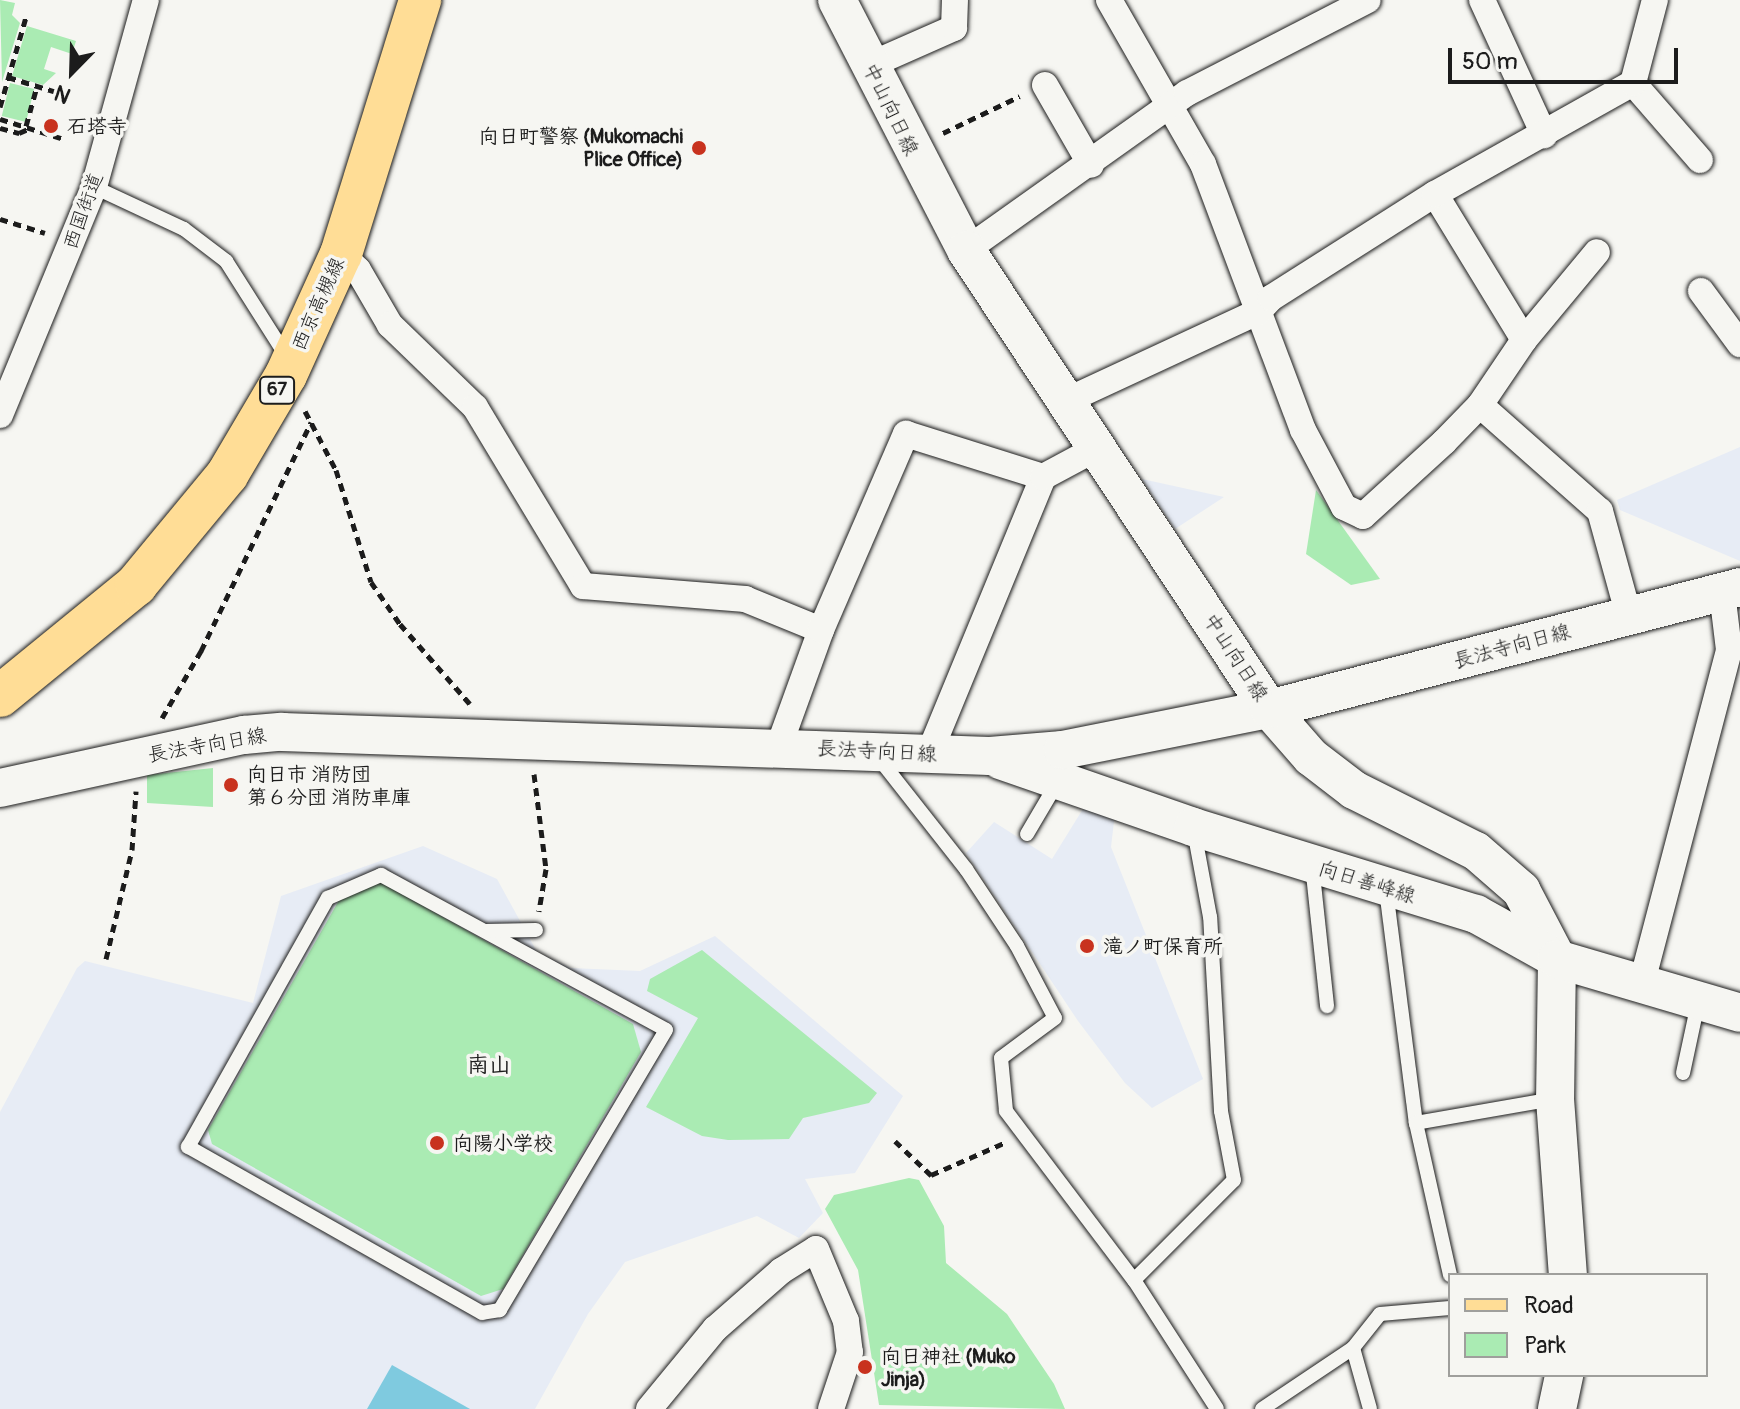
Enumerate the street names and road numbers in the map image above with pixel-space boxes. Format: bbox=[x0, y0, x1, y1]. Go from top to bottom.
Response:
street label: 中山向日線 bbox=[858, 59, 924, 159]
street label: 西国街道 bbox=[58, 169, 108, 253]
street label: 西京高槻線 bbox=[287, 253, 349, 355]
road number: 67 bbox=[259, 376, 295, 404]
street label: 中山向日線 bbox=[1199, 609, 1273, 705]
street label: 長法寺向日線 bbox=[1451, 619, 1573, 673]
street label: 長法寺向日線 bbox=[146, 723, 268, 767]
street label: 長法寺向日線 bbox=[816, 736, 938, 766]
street label: 向日善峰線 bbox=[1316, 856, 1418, 908]

